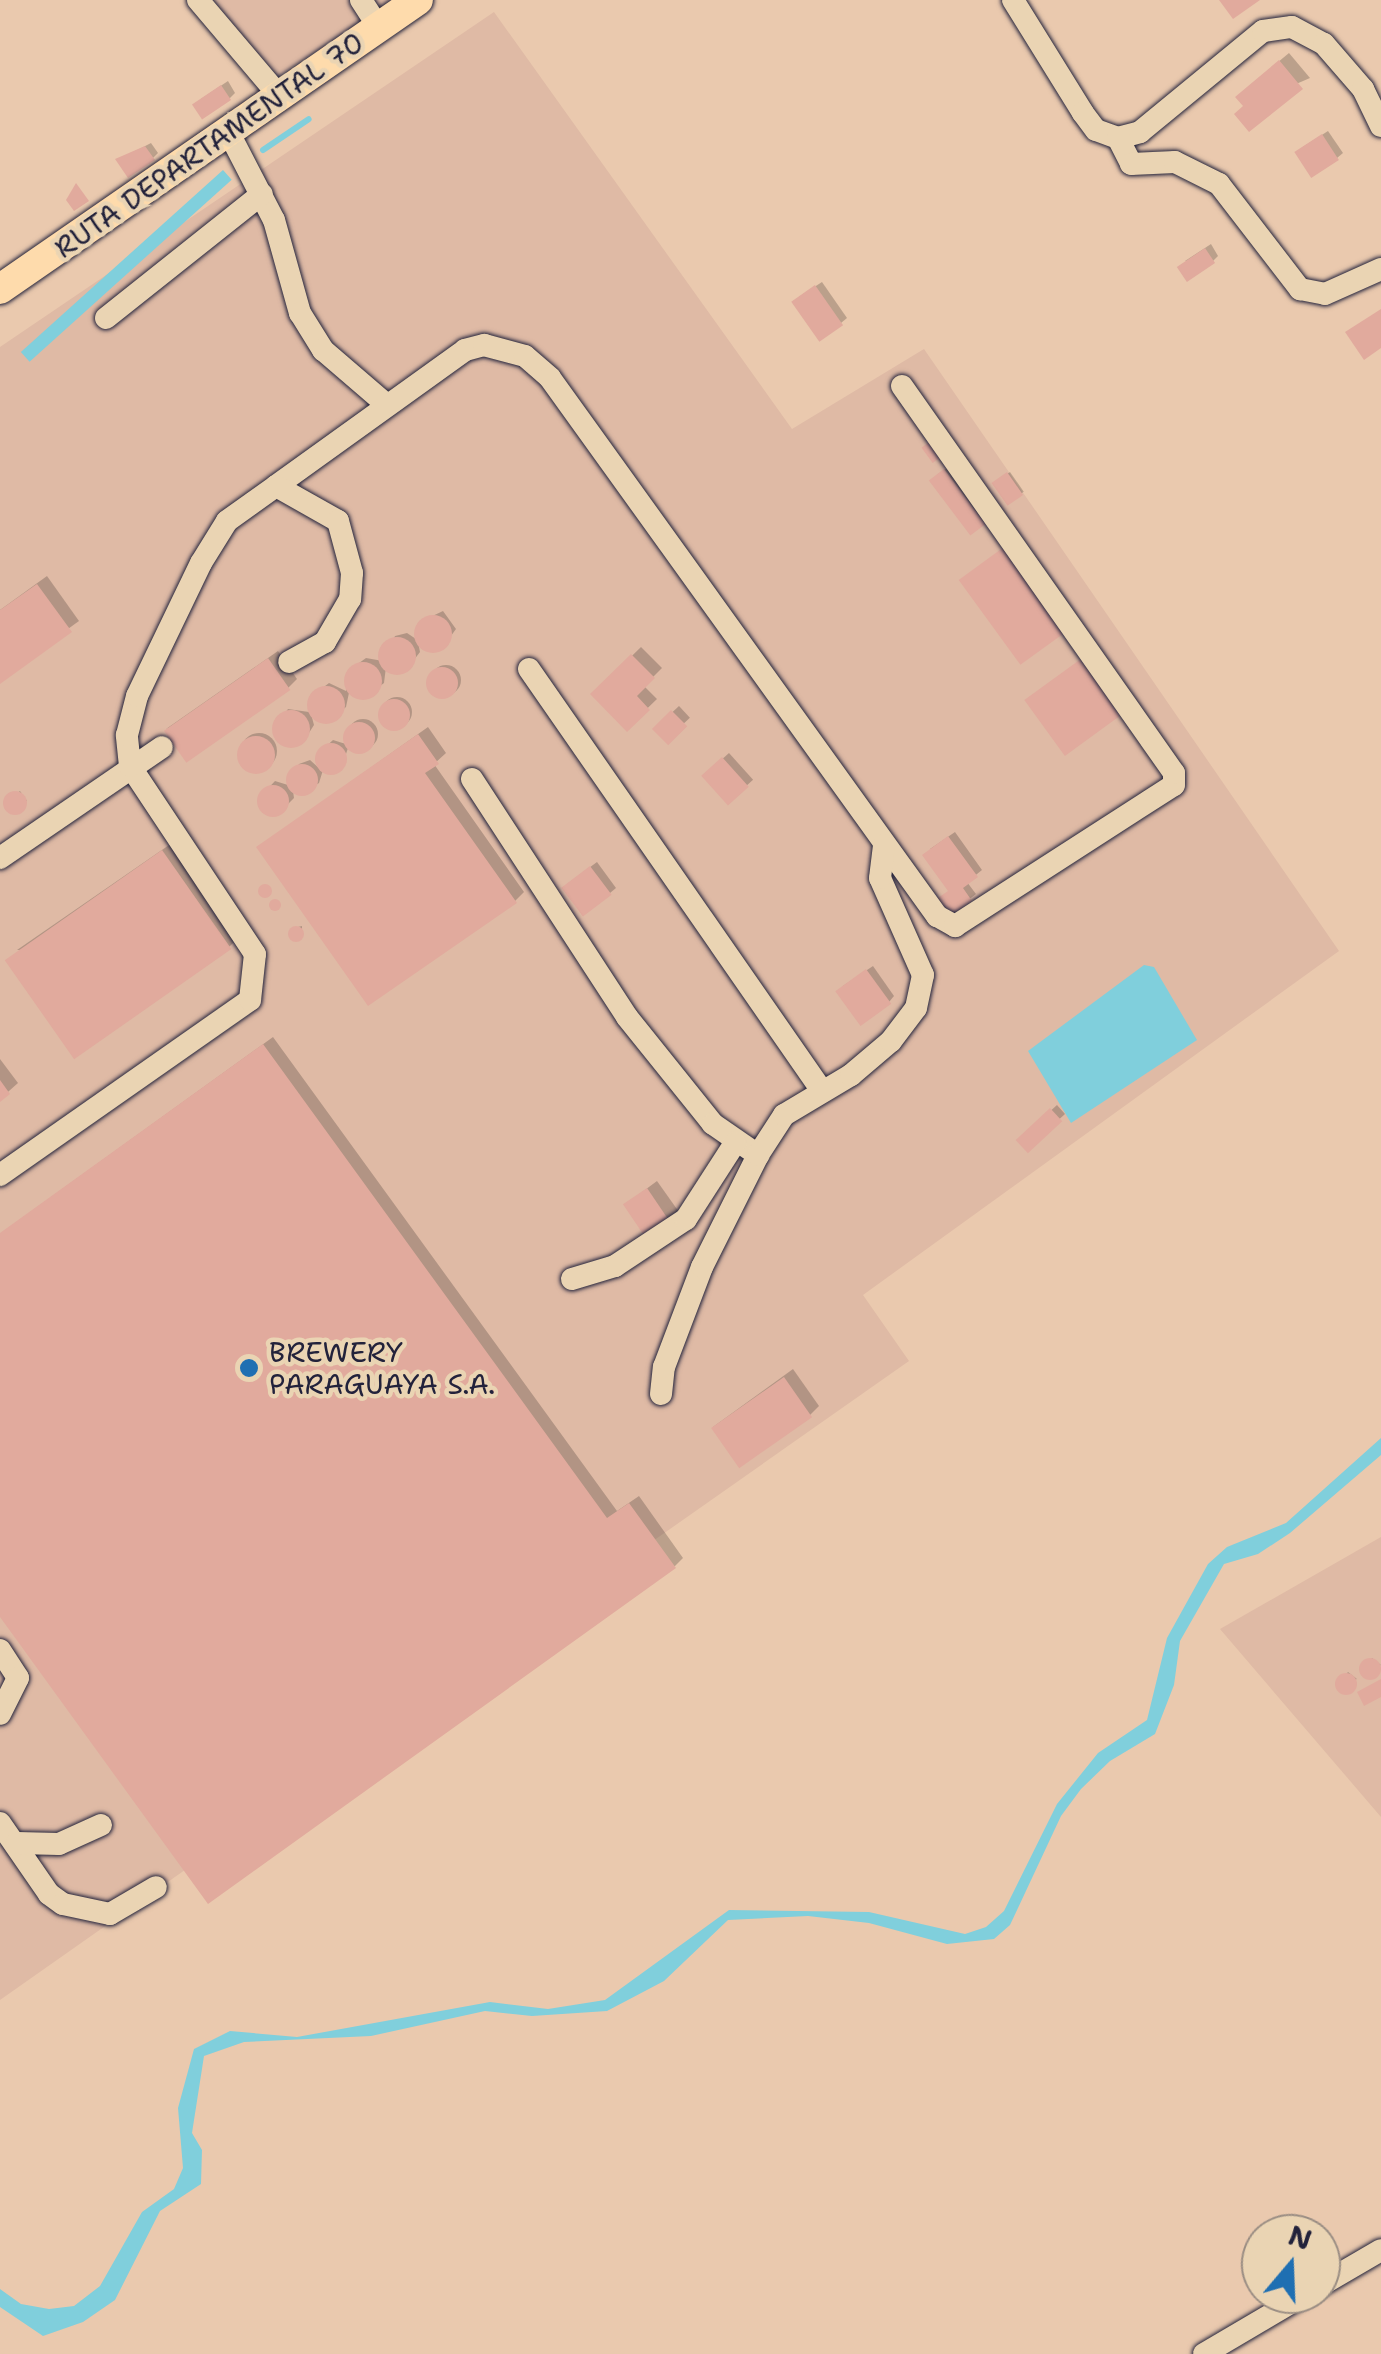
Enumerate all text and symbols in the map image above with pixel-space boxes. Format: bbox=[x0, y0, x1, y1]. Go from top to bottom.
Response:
street label: RUTA DEPARTAMENTAL 70 bbox=[48, 25, 370, 265]
place label: BREWERY PARAGUAYA S.A. bbox=[269, 1335, 495, 1401]
marker: BREWERY PARAGUAYA S.A. bbox=[238, 1357, 260, 1379]
north arrow bbox=[1241, 2214, 1341, 2314]
text: N bbox=[1283, 2216, 1317, 2259]

